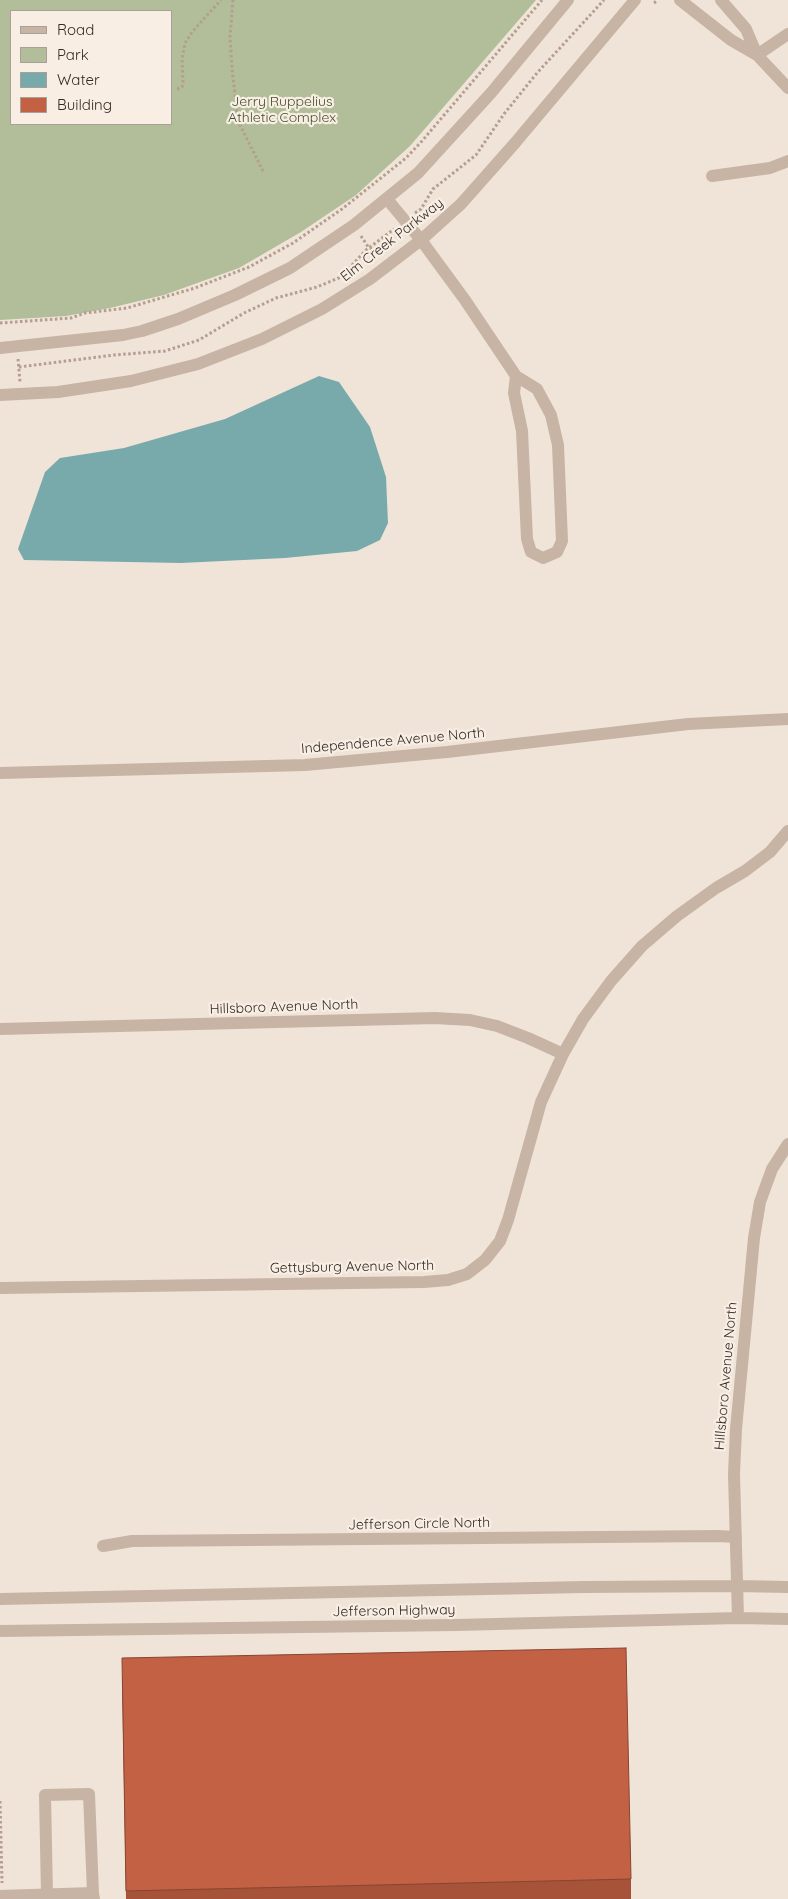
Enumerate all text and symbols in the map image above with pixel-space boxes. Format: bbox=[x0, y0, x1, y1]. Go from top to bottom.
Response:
legend bbox=[10, 10, 172, 125]
text: Road bbox=[57, 20, 94, 39]
text: Park bbox=[57, 45, 89, 64]
text: Water bbox=[57, 70, 100, 89]
park label: Jerry Ruppelius Athletic Complex bbox=[228, 94, 336, 126]
text: Building bbox=[57, 95, 112, 114]
street label: Elm Creek Parkway bbox=[337, 195, 447, 285]
street label: Independence Avenue North bbox=[300, 725, 486, 757]
street label: Hillsboro Avenue North bbox=[209, 996, 359, 1018]
street label: Gettysburg Avenue North bbox=[270, 1257, 434, 1277]
street label: Hillsboro Avenue North bbox=[711, 1301, 741, 1451]
street label: Jefferson Circle North bbox=[348, 1514, 490, 1534]
street label: Jefferson Highway bbox=[332, 1602, 456, 1620]

